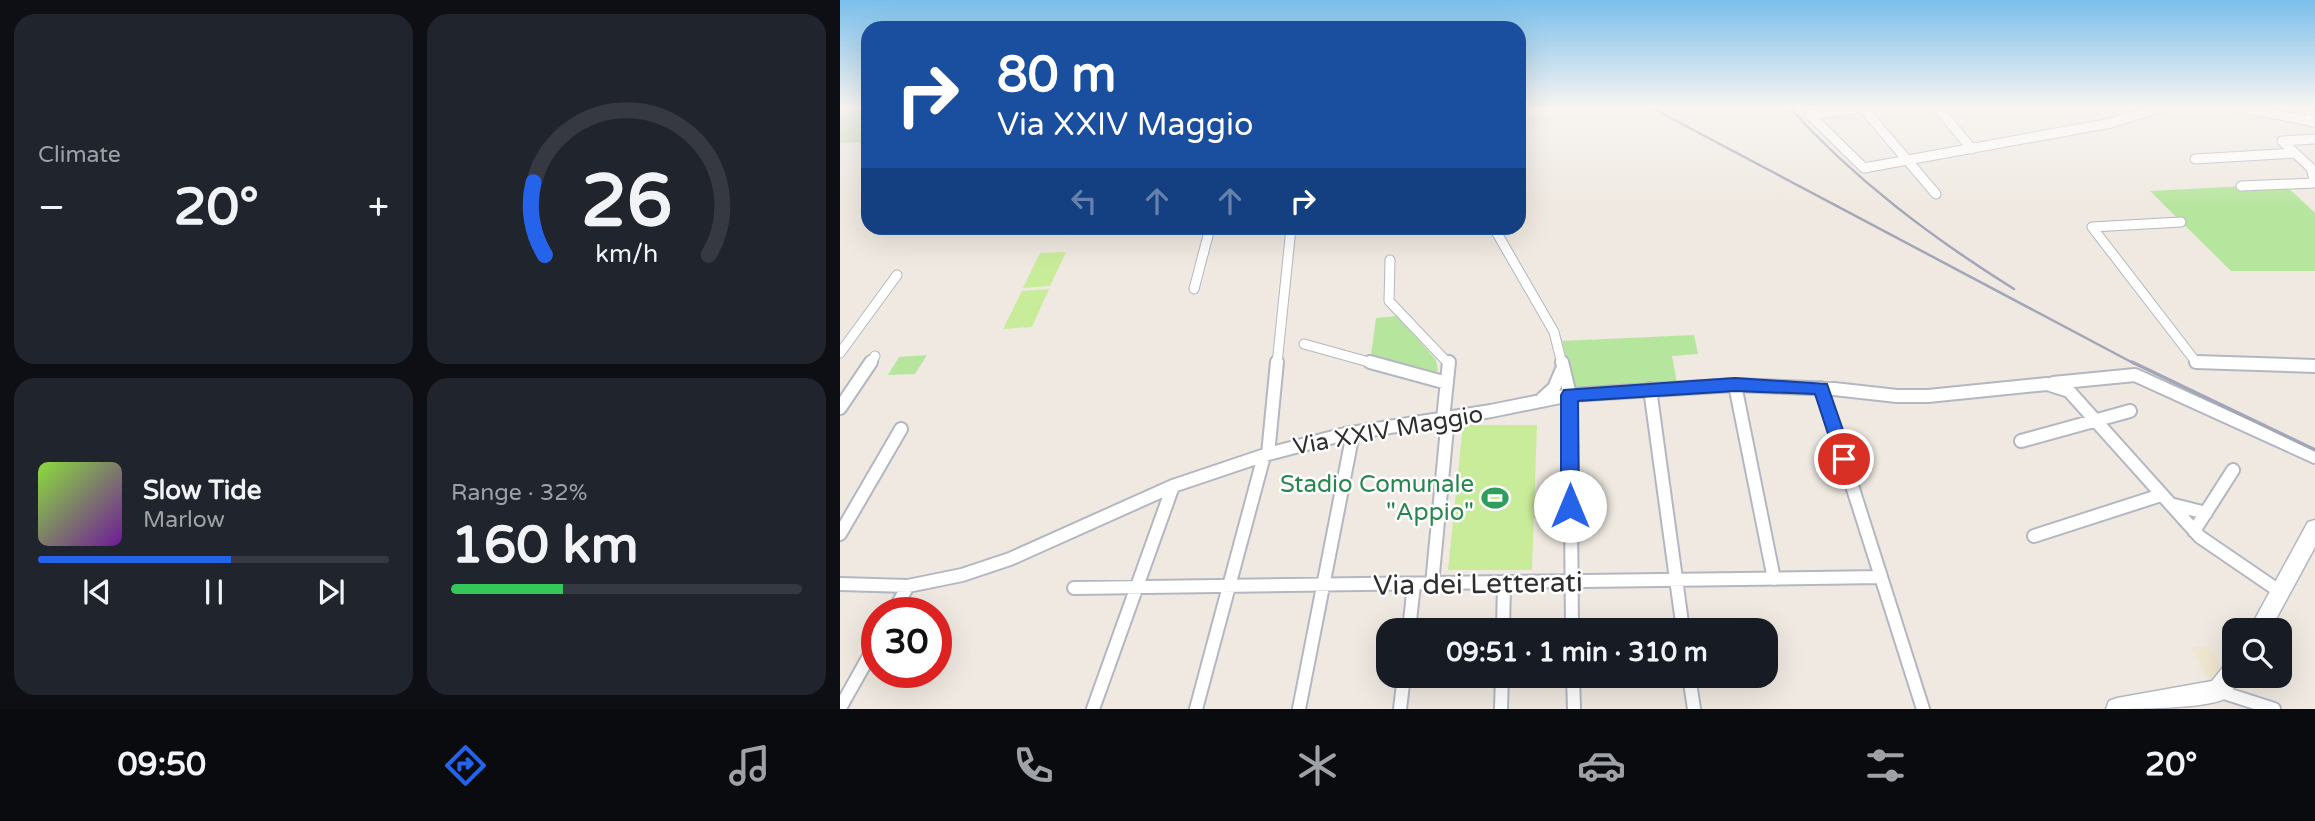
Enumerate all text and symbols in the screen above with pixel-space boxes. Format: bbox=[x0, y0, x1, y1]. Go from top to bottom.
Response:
text: 80 m bbox=[997, 46, 1116, 105]
icon: right bbox=[882, 49, 973, 140]
text: Via XXIV Maggio bbox=[997, 106, 1253, 144]
text: Climate bbox=[38, 141, 121, 169]
text: 26 bbox=[581, 158, 672, 246]
text: 20° bbox=[174, 176, 259, 239]
icon: left bbox=[1065, 182, 1103, 220]
icon: ahead bbox=[1138, 182, 1176, 220]
icon: ahead bbox=[1211, 182, 1249, 220]
icon: right bbox=[1284, 182, 1322, 220]
text: − bbox=[38, 185, 65, 231]
text: + bbox=[368, 185, 389, 231]
text: km/h bbox=[595, 239, 658, 269]
street label: Via XXIV Maggio bbox=[1291, 400, 1485, 461]
pin bbox=[1814, 429, 1874, 489]
icon: arrive bbox=[1825, 440, 1863, 478]
position arrow bbox=[1533, 469, 1607, 543]
place label: Stadio Comunale "Appio" bbox=[1280, 470, 1474, 527]
text: Slow Tide bbox=[143, 475, 261, 506]
text: Range · 32% bbox=[451, 479, 587, 507]
sports icon: Stadio Comunale "Appio" bbox=[1480, 483, 1510, 513]
text: Marlow bbox=[143, 506, 225, 534]
text: 160 km bbox=[451, 514, 639, 577]
street label: Via dei Letterati bbox=[1373, 565, 1583, 603]
icon: previous bbox=[78, 573, 116, 611]
icon: pause bbox=[195, 573, 233, 611]
icon: next bbox=[312, 573, 350, 611]
speed limit sign: 30 bbox=[861, 597, 952, 688]
map controls bbox=[2222, 618, 2292, 688]
button: search bbox=[2222, 618, 2292, 688]
text: 09:51 · 1 min · 310 m bbox=[1446, 637, 1708, 668]
icon: directions bbox=[441, 741, 490, 790]
icon: music bbox=[725, 741, 774, 790]
icon: phone bbox=[1009, 741, 1058, 790]
icon: climate bbox=[1293, 741, 1342, 790]
icon: car bbox=[1577, 741, 1626, 790]
icon: filters bbox=[1861, 741, 1910, 790]
text: 09:50 bbox=[117, 746, 206, 784]
text: 20° bbox=[2145, 746, 2197, 784]

